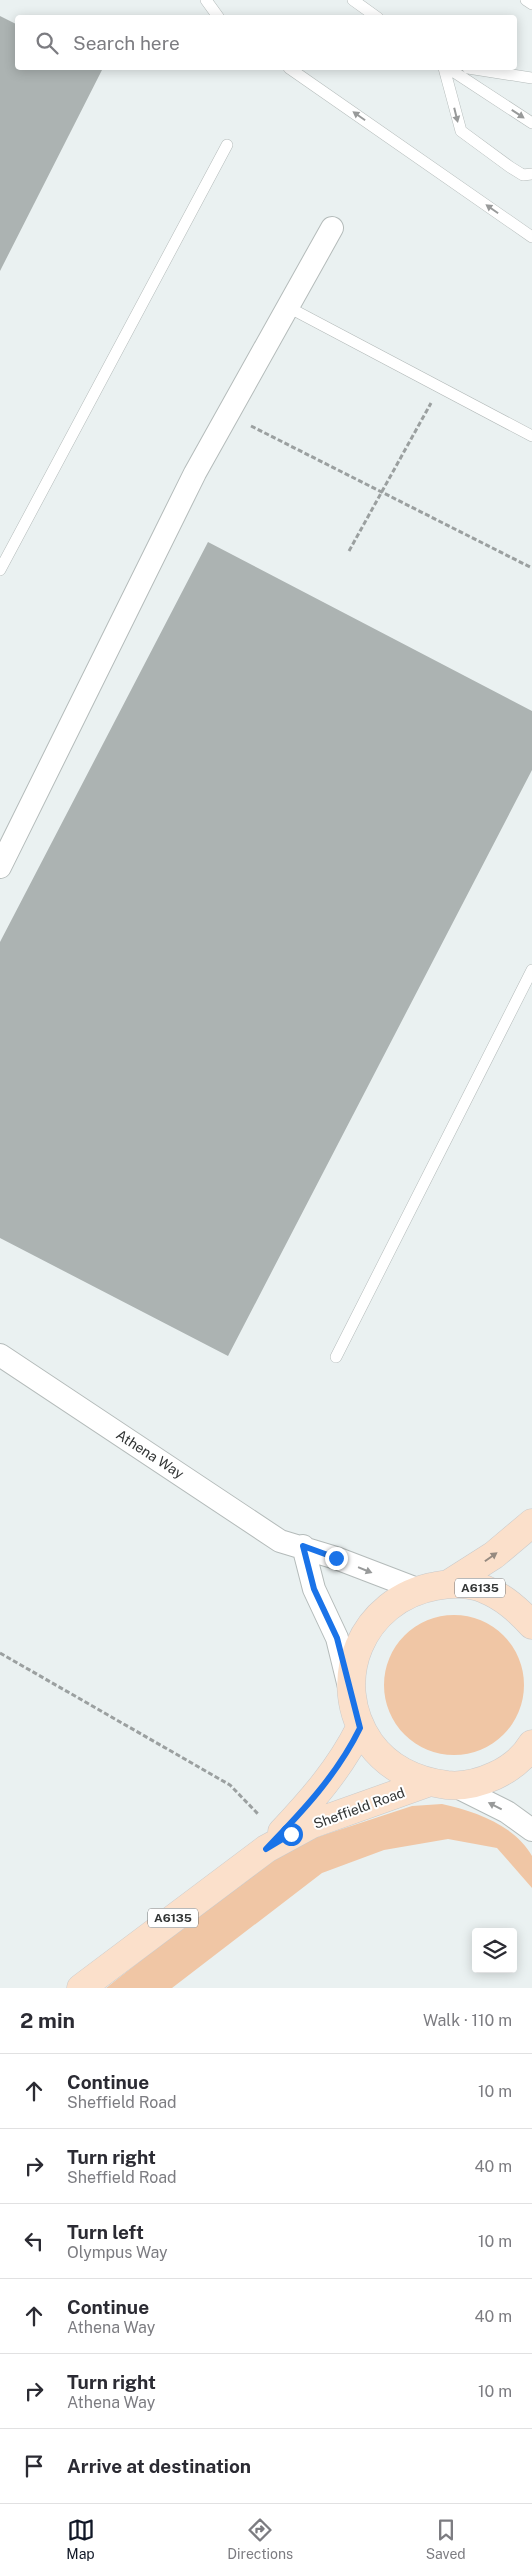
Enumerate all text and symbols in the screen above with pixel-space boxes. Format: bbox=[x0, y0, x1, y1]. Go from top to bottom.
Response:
search box bbox=[15, 15, 517, 70]
icon: search bbox=[33, 29, 61, 57]
text: Search here bbox=[73, 32, 180, 54]
one-way arrow bbox=[453, 107, 461, 122]
one-way arrow bbox=[511, 109, 525, 119]
one-way arrow bbox=[352, 111, 365, 121]
one-way arrow bbox=[485, 204, 499, 214]
street label: Athena Way bbox=[113, 1426, 187, 1482]
route end bbox=[325, 1547, 348, 1570]
one-way arrow bbox=[484, 1552, 498, 1562]
one-way arrow bbox=[358, 1566, 373, 1574]
road number: A6135 bbox=[455, 1579, 505, 1598]
street label: Sheffield Road bbox=[311, 1784, 407, 1832]
one-way arrow bbox=[488, 1802, 502, 1810]
route start bbox=[280, 1823, 303, 1846]
road number: A6135 bbox=[148, 1909, 198, 1928]
map controls bbox=[472, 1928, 517, 1973]
button: layers bbox=[472, 1928, 517, 1973]
text: 2 min bbox=[20, 2008, 75, 2033]
text: Walk · 110 m bbox=[423, 2011, 512, 2030]
text: Continue bbox=[67, 2071, 149, 2093]
icon: ahead bbox=[20, 2077, 48, 2105]
text: 10 m bbox=[478, 2082, 512, 2101]
text: Sheffield Road bbox=[67, 2093, 177, 2112]
text: Turn right bbox=[67, 2146, 156, 2168]
icon: right bbox=[20, 2152, 48, 2180]
text: 40 m bbox=[474, 2157, 512, 2176]
text: Sheffield Road bbox=[67, 2168, 177, 2187]
text: Turn left bbox=[67, 2221, 144, 2243]
icon: left bbox=[20, 2227, 48, 2255]
text: 10 m bbox=[478, 2232, 512, 2251]
text: Olympus Way bbox=[67, 2243, 168, 2262]
text: Continue bbox=[67, 2296, 149, 2318]
icon: ahead bbox=[20, 2302, 48, 2330]
text: 40 m bbox=[474, 2307, 512, 2326]
text: Athena Way bbox=[67, 2318, 155, 2337]
text: Turn right bbox=[67, 2371, 156, 2393]
icon: right bbox=[20, 2377, 48, 2405]
text: 10 m bbox=[478, 2382, 512, 2401]
text: Athena Way bbox=[67, 2393, 155, 2412]
icon: arrive bbox=[20, 2452, 48, 2480]
text: Arrive at destination bbox=[67, 2455, 251, 2477]
tab: Map bbox=[66, 2516, 95, 2562]
tab: Directions bbox=[227, 2516, 293, 2562]
tab: Saved bbox=[426, 2516, 466, 2562]

